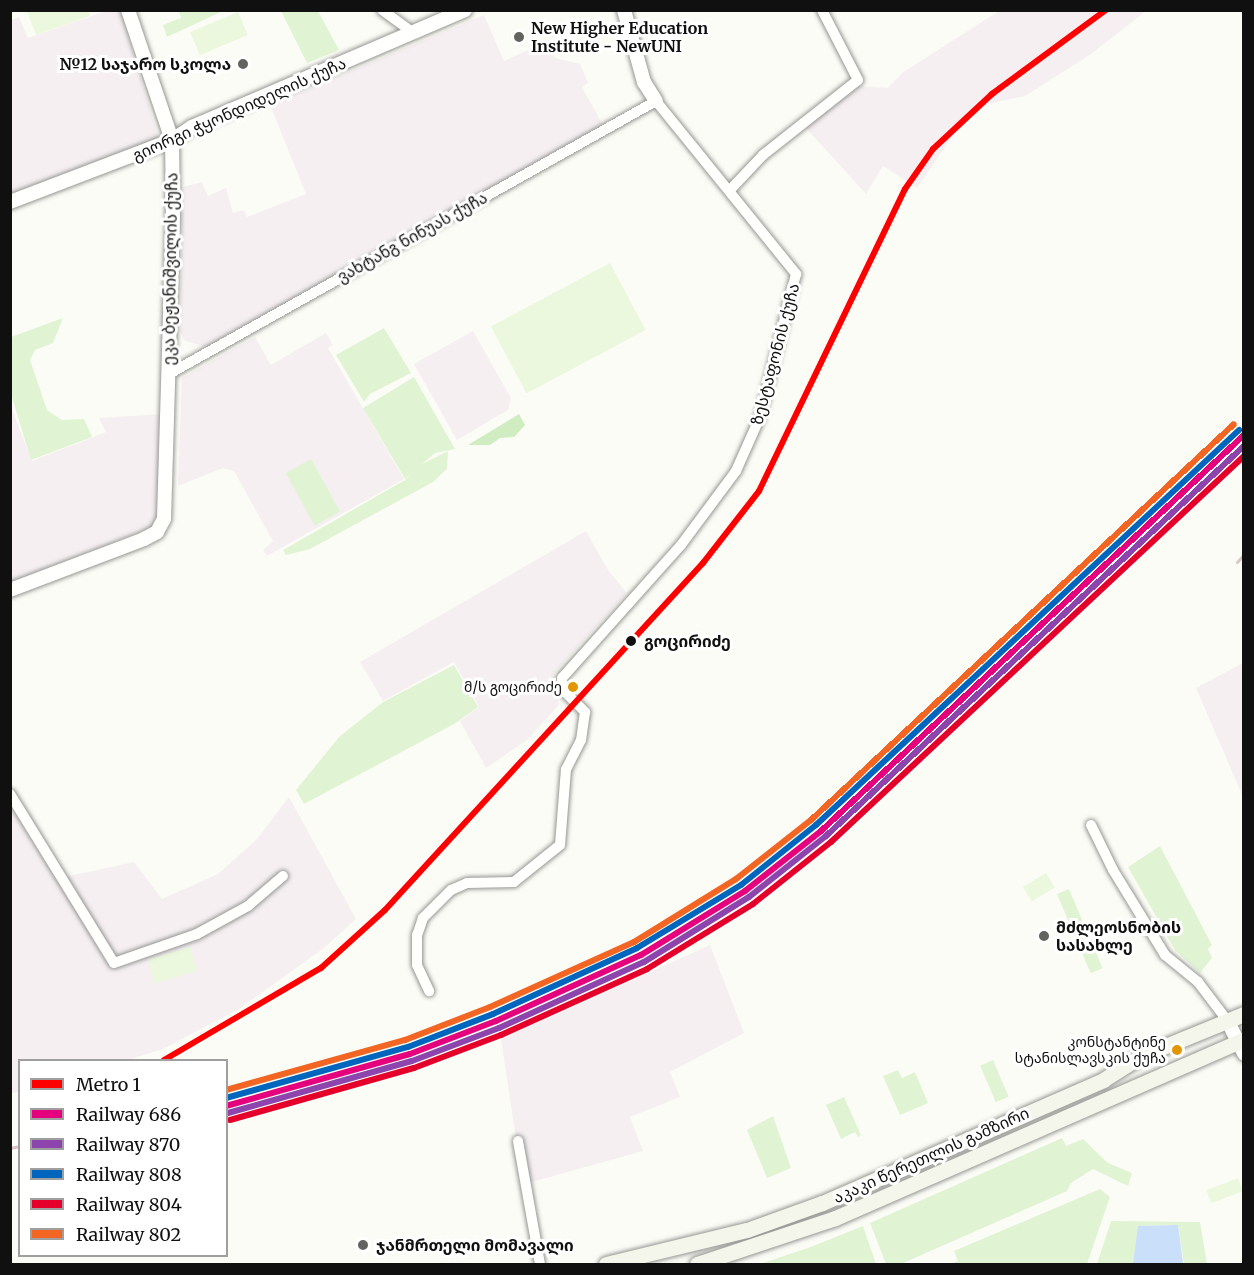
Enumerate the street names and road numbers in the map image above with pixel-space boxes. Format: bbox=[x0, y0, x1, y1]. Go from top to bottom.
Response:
street label: გიორგი ჭყონდიდელის ქუჩა bbox=[129, 53, 349, 165]
street label: ეკა ბეჟანიშვილის ქუჩა bbox=[159, 173, 181, 365]
street label: ვახტანგ ნინუას ქუჩა bbox=[334, 188, 490, 286]
street label: ზესტაფონის ქუჩა bbox=[747, 281, 803, 427]
street label: აკაკი წერეთლის გამზირი bbox=[830, 1103, 1032, 1207]

